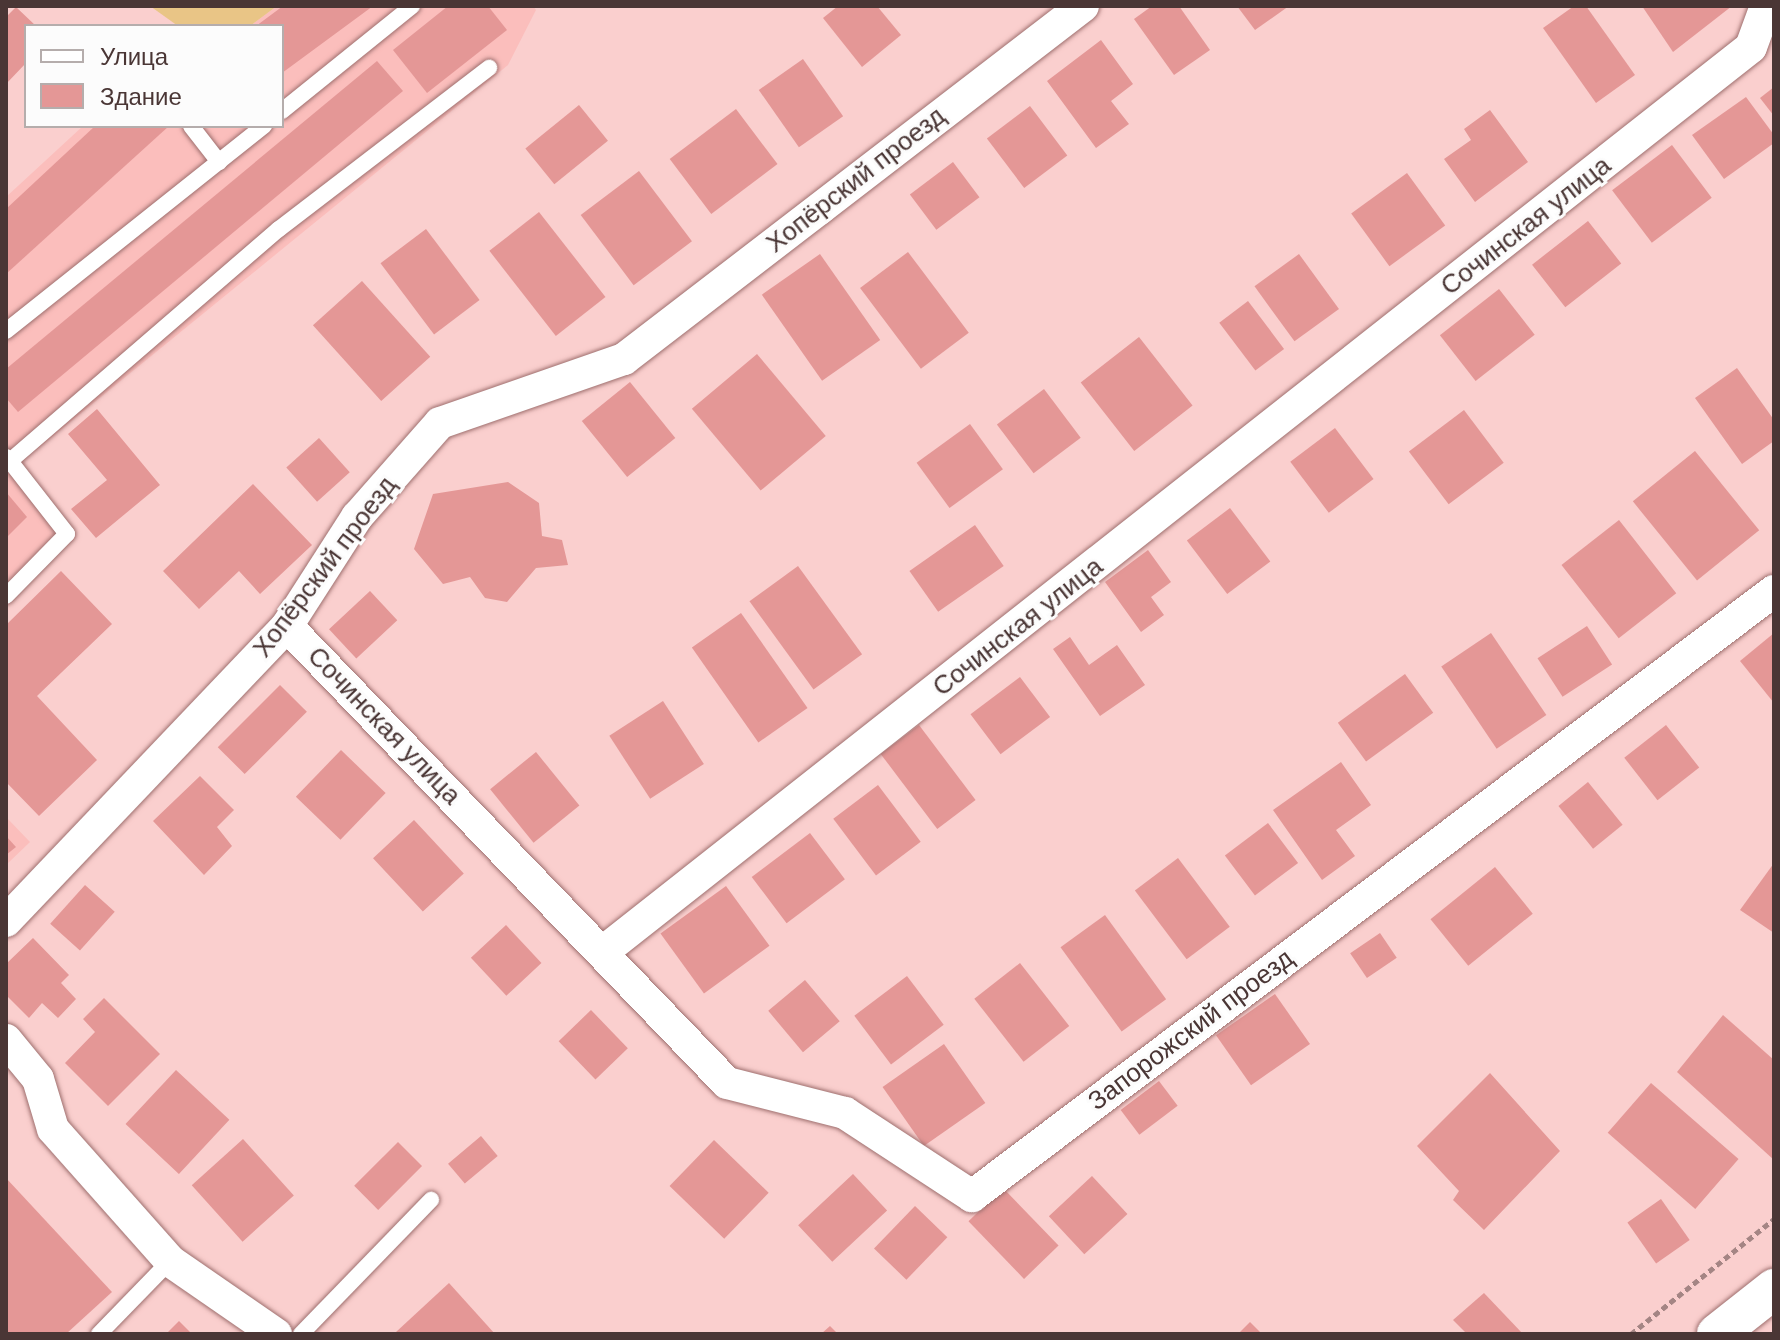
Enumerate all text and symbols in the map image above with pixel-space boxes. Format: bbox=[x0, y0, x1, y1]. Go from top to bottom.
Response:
legend bbox=[24, 24, 284, 128]
text: Улица bbox=[100, 41, 168, 72]
text: Здание bbox=[100, 81, 182, 112]
street label: Хопёрский проезд bbox=[760, 101, 952, 259]
street label: Сочинская улица bbox=[1435, 150, 1617, 302]
street label: Хопёрский проезд bbox=[247, 470, 403, 664]
street label: Сочинская улица bbox=[927, 551, 1109, 703]
street label: Сочинская улица bbox=[301, 641, 467, 811]
street label: Запорожский проезд bbox=[1082, 943, 1300, 1117]

